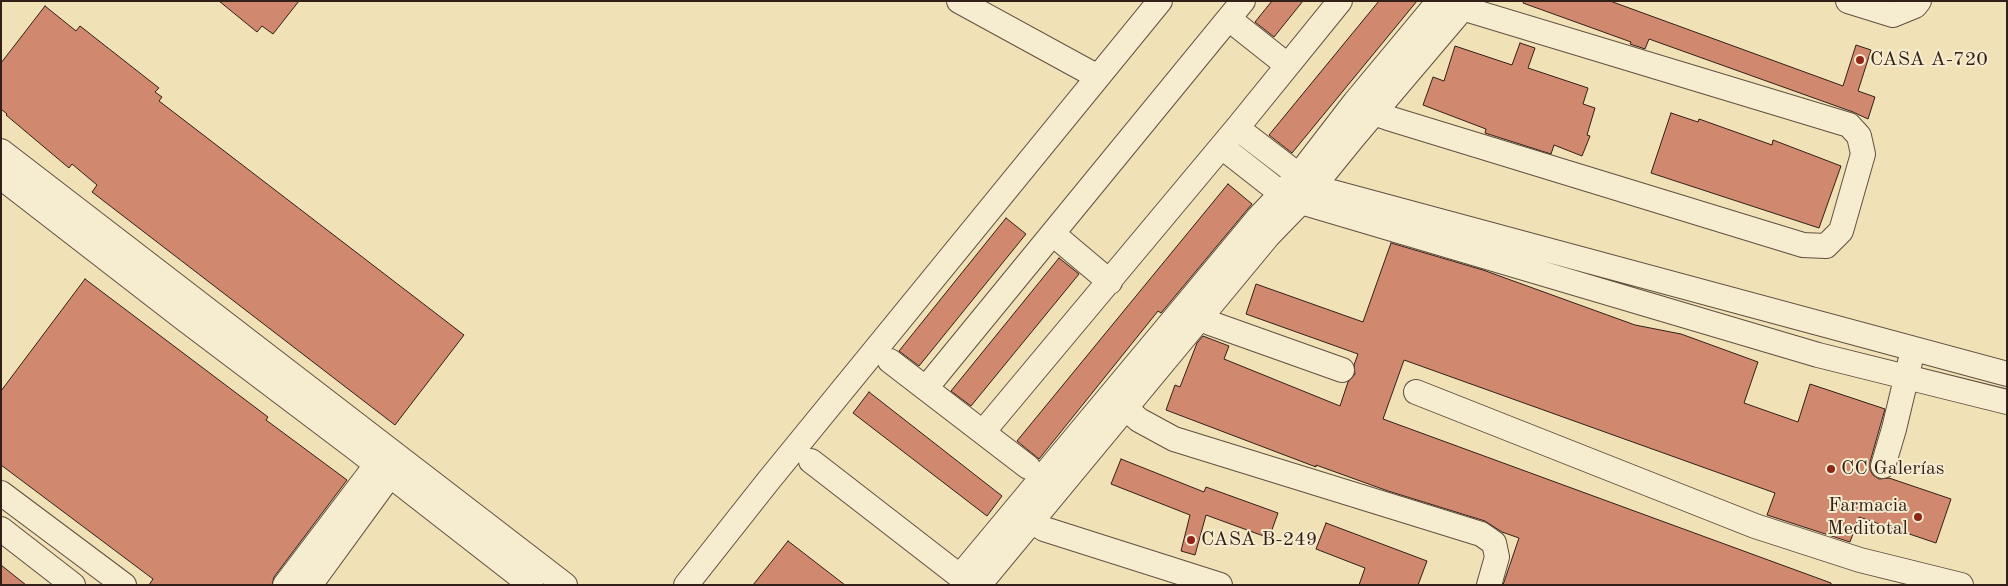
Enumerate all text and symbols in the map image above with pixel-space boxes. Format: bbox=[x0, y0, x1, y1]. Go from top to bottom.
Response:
place label: CASA A-720 bbox=[1870, 48, 1988, 72]
marker: CASA A-720 bbox=[1854, 54, 1866, 66]
place label: CC Galerías bbox=[1841, 457, 1944, 481]
marker: CC Galerías bbox=[1825, 463, 1837, 475]
place label: Farmacia Meditotal bbox=[1827, 494, 1908, 541]
marker: Farmacia Meditotal bbox=[1912, 511, 1924, 523]
place label: CASA B-249 bbox=[1201, 528, 1317, 552]
marker: CASA B-249 bbox=[1185, 534, 1197, 546]

